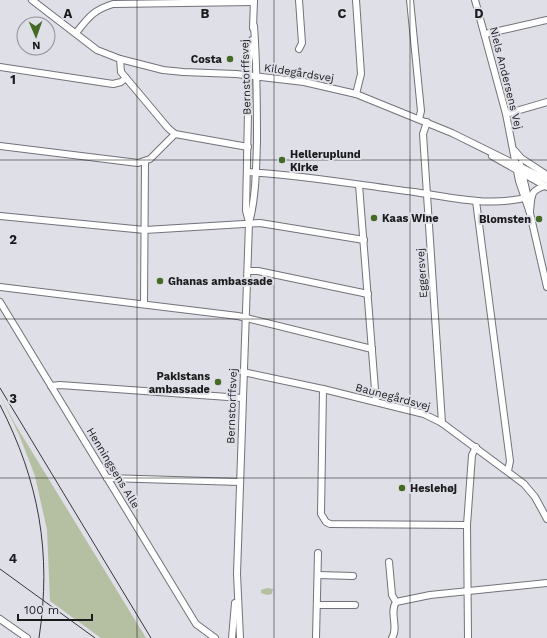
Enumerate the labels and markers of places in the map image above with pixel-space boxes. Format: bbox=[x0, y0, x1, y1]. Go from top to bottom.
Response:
place label: Costa bbox=[191, 53, 223, 66]
marker: Costa bbox=[225, 54, 235, 64]
place label: Helleruplund Kirke bbox=[290, 148, 361, 174]
marker: Helleruplund Kirke bbox=[277, 155, 287, 165]
place label: Kaas Wine bbox=[382, 212, 439, 225]
marker: Kaas Wine bbox=[369, 213, 379, 223]
place label: Blomsten bbox=[479, 213, 531, 226]
marker: Blomsten bbox=[534, 214, 544, 224]
place label: Ghanas ambassade bbox=[168, 275, 273, 288]
marker: Ghanas ambassade bbox=[155, 276, 165, 286]
place label: Pakistans ambassade bbox=[149, 370, 210, 396]
marker: Pakistans ambassade bbox=[213, 377, 223, 387]
place label: Heslehøj bbox=[410, 482, 457, 495]
marker: Heslehøj bbox=[397, 483, 407, 493]

